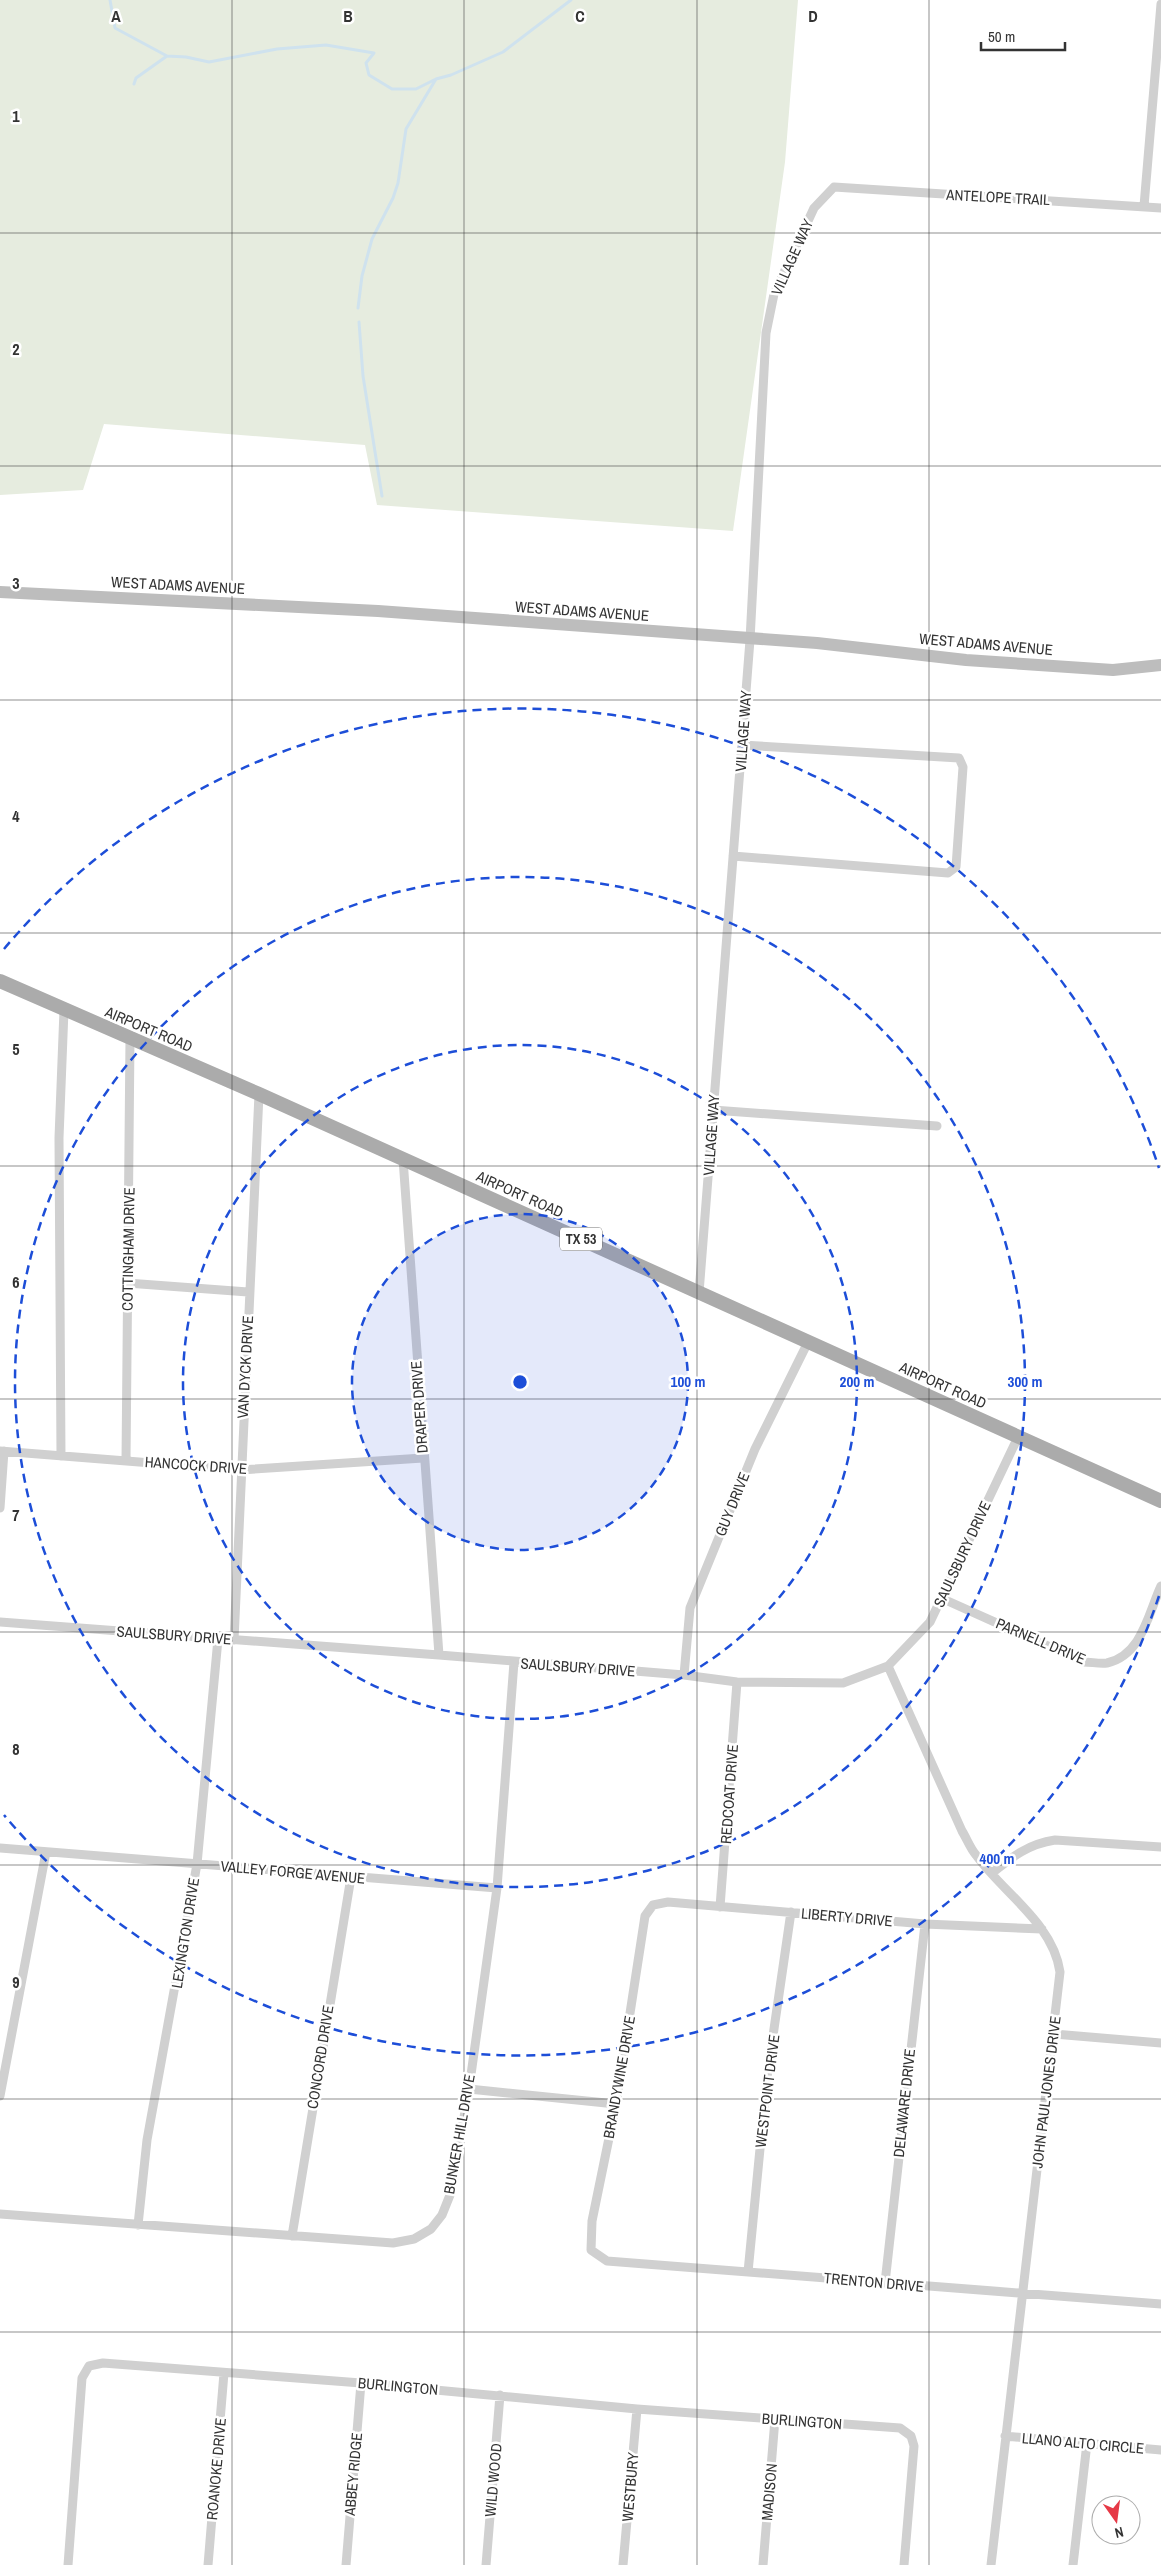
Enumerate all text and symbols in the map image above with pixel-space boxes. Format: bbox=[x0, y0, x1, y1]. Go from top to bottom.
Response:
text: A bbox=[111, 5, 121, 27]
text: B bbox=[343, 5, 353, 27]
text: C bbox=[575, 5, 585, 27]
text: D bbox=[808, 5, 818, 27]
scale bar bbox=[981, 20, 1065, 52]
text: 50 m bbox=[988, 26, 1015, 47]
text: 1 bbox=[12, 105, 20, 127]
street label: ANTELOPE TRAIL bbox=[945, 184, 1050, 210]
street label: VILLAGE WAY bbox=[766, 215, 818, 298]
text: 2 bbox=[12, 338, 20, 360]
street label: WEST ADAMS AVENUE bbox=[110, 571, 246, 599]
text: 3 bbox=[12, 572, 20, 594]
street label: WEST ADAMS AVENUE bbox=[514, 596, 650, 626]
street label: WEST ADAMS AVENUE bbox=[918, 628, 1054, 660]
street label: VILLAGE WAY bbox=[730, 689, 756, 772]
text: 4 bbox=[12, 805, 20, 827]
street label: AIRPORT ROAD bbox=[101, 1001, 196, 1057]
text: 5 bbox=[12, 1038, 20, 1060]
street label: VILLAGE WAY bbox=[698, 1093, 724, 1176]
street label: AIRPORT ROAD bbox=[472, 1165, 567, 1223]
street label: COTTINGHAM DRIVE bbox=[116, 1187, 140, 1311]
road number: TX 53 bbox=[560, 1228, 602, 1250]
text: 6 bbox=[12, 1271, 20, 1293]
street label: VAN DYCK DRIVE bbox=[232, 1315, 258, 1419]
street label: AIRPORT ROAD bbox=[895, 1356, 990, 1414]
street label: DRAPER DRIVE bbox=[405, 1360, 433, 1454]
text: 100 m bbox=[671, 1371, 705, 1392]
text: 200 m bbox=[840, 1371, 874, 1392]
text: 300 m bbox=[1008, 1371, 1042, 1392]
centre of rings bbox=[511, 1373, 529, 1391]
street label: HANCOCK DRIVE bbox=[144, 1451, 248, 1479]
street label: GUY DRIVE bbox=[710, 1469, 754, 1539]
street label: SAULSBURY DRIVE bbox=[928, 1497, 996, 1611]
text: 7 bbox=[12, 1504, 20, 1526]
street label: PARNELL DRIVE bbox=[993, 1613, 1089, 1669]
street label: SAULSBURY DRIVE bbox=[116, 1621, 232, 1649]
street label: SAULSBURY DRIVE bbox=[520, 1653, 636, 1681]
text: 8 bbox=[12, 1738, 20, 1760]
street label: REDCOAT DRIVE bbox=[715, 1743, 743, 1845]
text: 400 m bbox=[980, 1848, 1014, 1869]
street label: VALLEY FORGE AVENUE bbox=[220, 1855, 366, 1889]
street label: LEXINGTON DRIVE bbox=[166, 1876, 204, 1990]
street label: LIBERTY DRIVE bbox=[800, 1903, 894, 1931]
text: 9 bbox=[12, 1971, 20, 1993]
street label: CONCORD DRIVE bbox=[301, 2004, 339, 2110]
street label: BRANDYWINE DRIVE bbox=[598, 2014, 640, 2140]
street label: JOHN PAUL JONES DRIVE bbox=[1026, 2015, 1066, 2169]
street label: WESTPOINT DRIVE bbox=[750, 2033, 784, 2149]
street label: DELAWARE DRIVE bbox=[888, 2048, 920, 2158]
street label: BUNKER HILL DRIVE bbox=[438, 2072, 480, 2196]
street label: TRENTON DRIVE bbox=[823, 2267, 925, 2297]
street label: BURLINGTON bbox=[357, 2372, 439, 2400]
street label: BURLINGTON bbox=[761, 2408, 843, 2434]
street label: ROANOKE DRIVE bbox=[201, 2417, 231, 2521]
street label: LLANO ALTO CIRCLE bbox=[1021, 2427, 1145, 2459]
street label: ABBEY RIDGE bbox=[339, 2432, 367, 2517]
street label: WILD WOOD bbox=[479, 2442, 507, 2518]
street label: WESTBURY bbox=[617, 2451, 644, 2523]
street label: MADISON bbox=[756, 2462, 782, 2522]
north arrow bbox=[1091, 2495, 1141, 2545]
text: N bbox=[1113, 2523, 1125, 2542]

